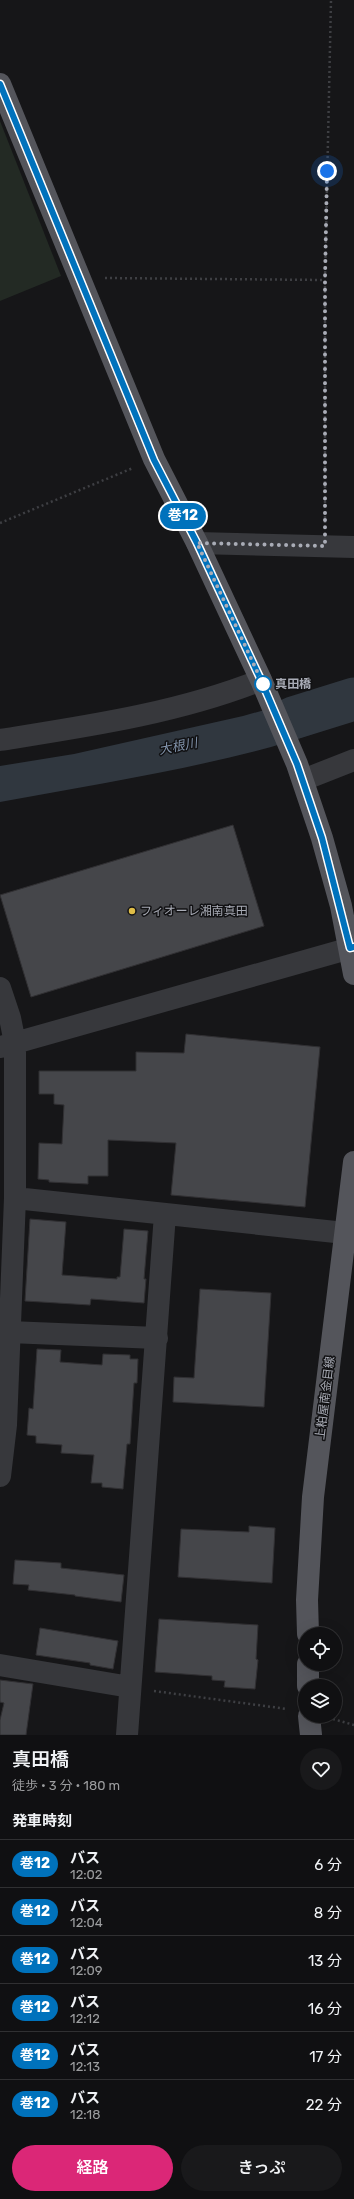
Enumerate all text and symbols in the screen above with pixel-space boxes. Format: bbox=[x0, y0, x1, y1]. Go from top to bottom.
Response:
your location bbox=[317, 161, 337, 181]
line badge: 巻12 bbox=[160, 503, 206, 529]
text: 巻12 bbox=[168, 507, 198, 524]
marker: 真田橋 bbox=[254, 675, 272, 693]
place label: 真田橋 bbox=[275, 677, 312, 691]
water label: 大根川 bbox=[157, 735, 201, 757]
place label: フィオーレ湘南真田 bbox=[140, 904, 248, 918]
marker: フィオーレ湘南真田 bbox=[127, 906, 137, 916]
street label: 上粕屋南金目線 bbox=[313, 1355, 337, 1441]
map controls bbox=[298, 1627, 342, 1723]
button: locate bbox=[298, 1627, 342, 1671]
button: layers bbox=[298, 1679, 342, 1723]
text: 真田橋 bbox=[12, 1748, 69, 1771]
button: heart bbox=[300, 1748, 342, 1790]
text: 徒歩 · 3 分 · 180 m bbox=[12, 1778, 120, 1793]
text: 発車時刻 bbox=[12, 1812, 72, 1830]
text: バス bbox=[70, 1849, 100, 1867]
text: 巻12 bbox=[20, 1855, 50, 1872]
text: 6 分 bbox=[314, 1856, 342, 1874]
text: 12:02 bbox=[70, 1867, 102, 1882]
text: バス bbox=[70, 1897, 100, 1915]
text: 巻12 bbox=[20, 1903, 50, 1920]
text: 8 分 bbox=[314, 1904, 342, 1922]
text: 12:04 bbox=[70, 1915, 103, 1930]
text: バス bbox=[70, 1945, 100, 1963]
text: 巻12 bbox=[20, 1951, 50, 1968]
text: 13 分 bbox=[308, 1952, 342, 1970]
text: 12:09 bbox=[70, 1963, 103, 1978]
text: バス bbox=[70, 1993, 100, 2011]
text: 巻12 bbox=[20, 1999, 50, 2016]
text: 16 分 bbox=[308, 2000, 342, 2018]
text: 12:12 bbox=[70, 2011, 100, 2026]
text: バス bbox=[70, 2041, 100, 2059]
text: 巻12 bbox=[20, 2047, 50, 2064]
text: 17 分 bbox=[309, 2048, 342, 2066]
text: 12:13 bbox=[70, 2059, 100, 2074]
text: バス bbox=[70, 2089, 100, 2107]
text: 巻12 bbox=[20, 2095, 50, 2112]
text: 22 分 bbox=[306, 2096, 342, 2114]
text: 12:18 bbox=[70, 2107, 100, 2122]
button: 経路 bbox=[12, 2145, 173, 2191]
button: きっぷ bbox=[181, 2145, 342, 2191]

